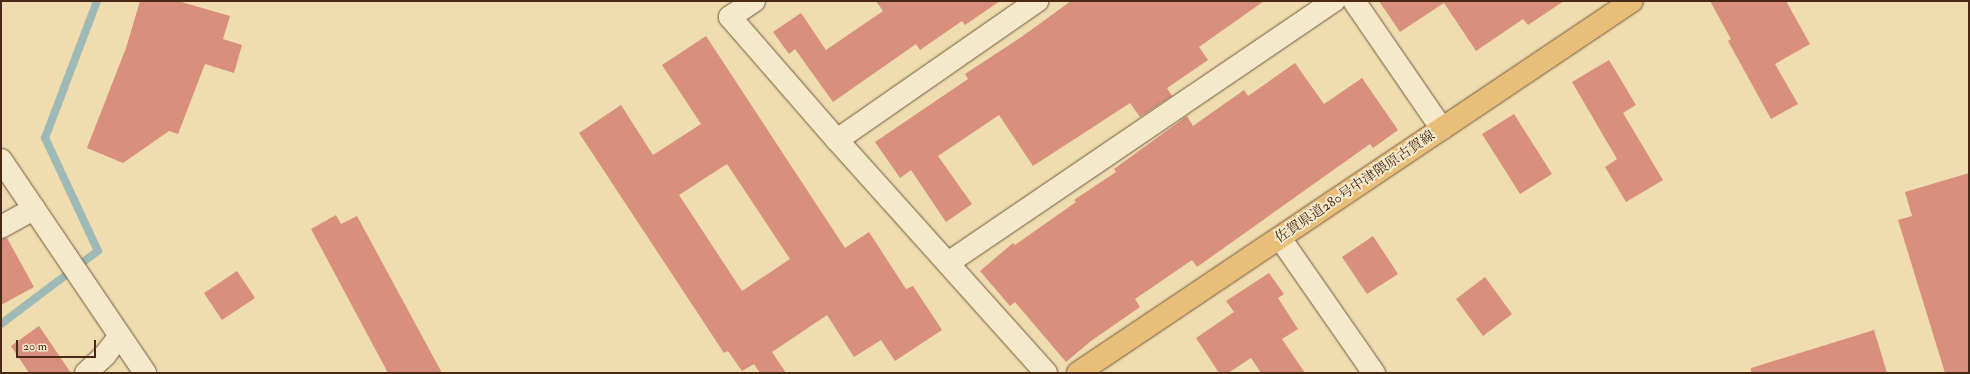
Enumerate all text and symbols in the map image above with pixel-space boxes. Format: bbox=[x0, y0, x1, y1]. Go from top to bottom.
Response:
street label: 佐賀県道280号中津隈原古賀線 bbox=[1272, 127, 1438, 247]
scale bar bbox=[18, 332, 98, 358]
text: 20 m bbox=[23, 339, 47, 354]

